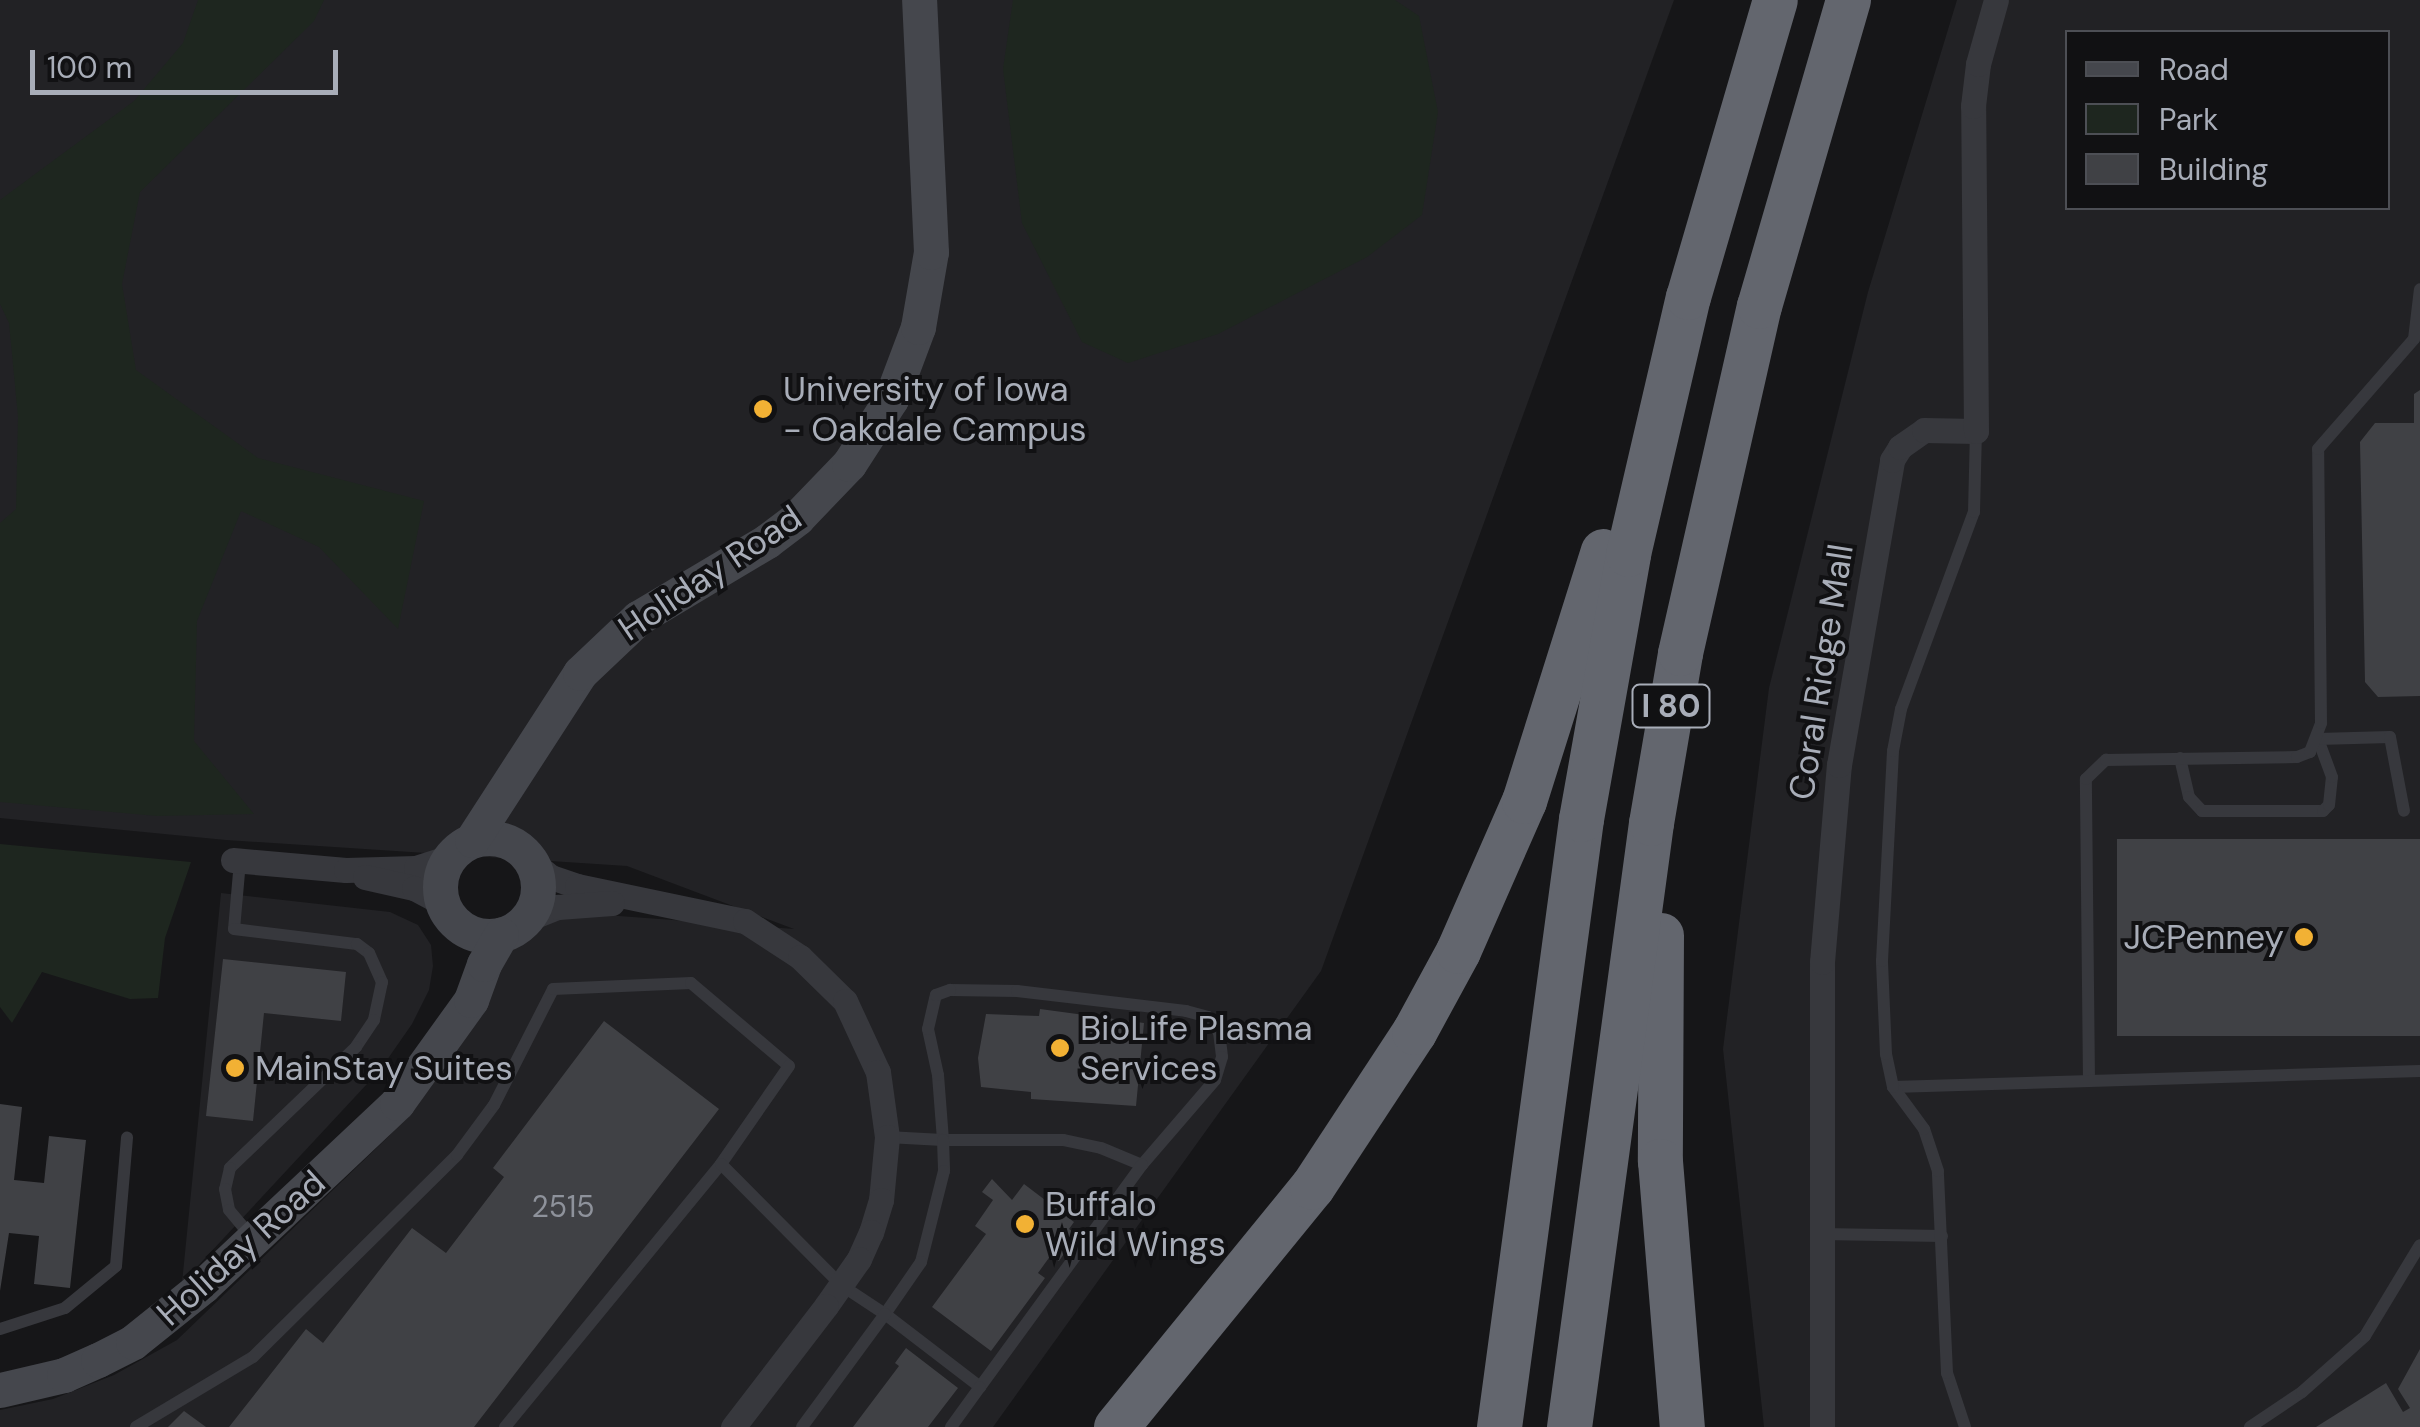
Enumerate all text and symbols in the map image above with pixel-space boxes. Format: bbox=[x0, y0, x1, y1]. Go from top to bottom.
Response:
scale bar bbox=[35, 30, 342, 92]
legend bbox=[2065, 30, 2390, 210]
text: 100 m bbox=[47, 48, 132, 87]
text: Road bbox=[2159, 50, 2229, 89]
text: Park bbox=[2159, 100, 2218, 139]
text: Building bbox=[2159, 150, 2268, 189]
place label: University of Iowa - Oakdale Campus bbox=[783, 368, 1087, 450]
marker: University of Iowa - Oakdale Campus bbox=[752, 398, 774, 420]
street label: Holiday Road bbox=[611, 496, 809, 650]
street label: Coral Ridge Mall bbox=[1780, 541, 1862, 803]
road number: I 80 bbox=[1631, 679, 1711, 733]
place label: JCPenney bbox=[2123, 916, 2284, 958]
marker: JCPenney bbox=[2293, 926, 2315, 948]
place label: BioLife Plasma Services bbox=[1080, 1007, 1312, 1089]
marker: BioLife Plasma Services bbox=[1049, 1037, 1071, 1059]
place label: MainStay Suites bbox=[255, 1047, 513, 1089]
marker: MainStay Suites bbox=[224, 1057, 246, 1079]
street label: Holiday Road bbox=[148, 1162, 334, 1334]
place label: Buffalo Wild Wings bbox=[1045, 1183, 1226, 1265]
house number: 2515 bbox=[531, 1189, 595, 1225]
marker: Buffalo Wild Wings bbox=[1014, 1213, 1036, 1235]

